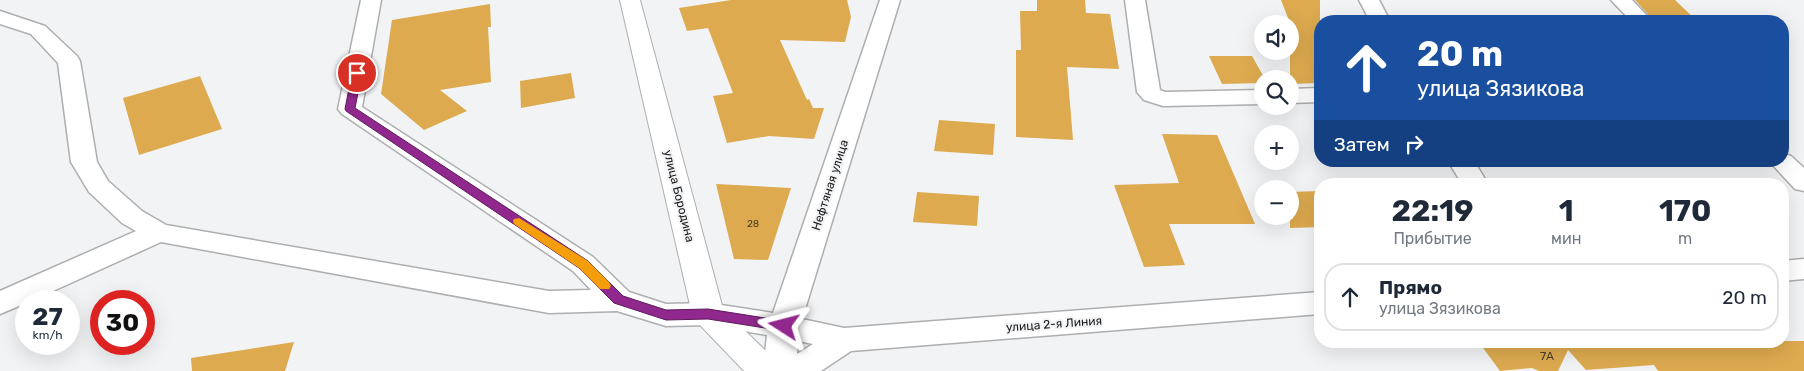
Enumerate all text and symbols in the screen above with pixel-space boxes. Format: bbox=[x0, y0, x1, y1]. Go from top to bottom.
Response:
map controls bbox=[1254, 15, 1299, 225]
button: sound bbox=[1254, 15, 1299, 60]
text: 20 m bbox=[1417, 33, 1503, 75]
icon: ahead bbox=[1334, 35, 1399, 100]
pin bbox=[336, 52, 378, 94]
icon: arrive bbox=[343, 59, 371, 87]
button: search bbox=[1254, 70, 1299, 115]
text: улица Зязикова bbox=[1417, 75, 1584, 102]
button: + bbox=[1254, 125, 1299, 170]
icon: right bbox=[1400, 130, 1428, 158]
text: Затем bbox=[1334, 133, 1390, 156]
street label: Нефтяная улица bbox=[809, 138, 851, 232]
street label: улица Бородина bbox=[661, 148, 697, 244]
button: − bbox=[1254, 180, 1299, 225]
text: 22:19 bbox=[1392, 193, 1473, 229]
text: 1 bbox=[1559, 193, 1574, 229]
text: 170 bbox=[1659, 193, 1711, 229]
house number: 28 bbox=[747, 218, 759, 230]
text: Прибытие bbox=[1393, 229, 1472, 248]
text: мин bbox=[1551, 229, 1581, 248]
text: m bbox=[1678, 229, 1692, 248]
text: Прямо bbox=[1379, 276, 1442, 299]
icon: ahead bbox=[1336, 283, 1364, 311]
text: 20 m bbox=[1722, 286, 1767, 309]
speed limit sign: 30 bbox=[90, 290, 155, 355]
position arrow bbox=[757, 299, 809, 351]
text: улица Зязикова bbox=[1379, 299, 1501, 318]
text: 27 bbox=[32, 302, 63, 331]
street label: улица 2-я Линия bbox=[1005, 314, 1103, 334]
text: km/h bbox=[33, 328, 62, 342]
house number: 7А bbox=[1540, 349, 1554, 363]

